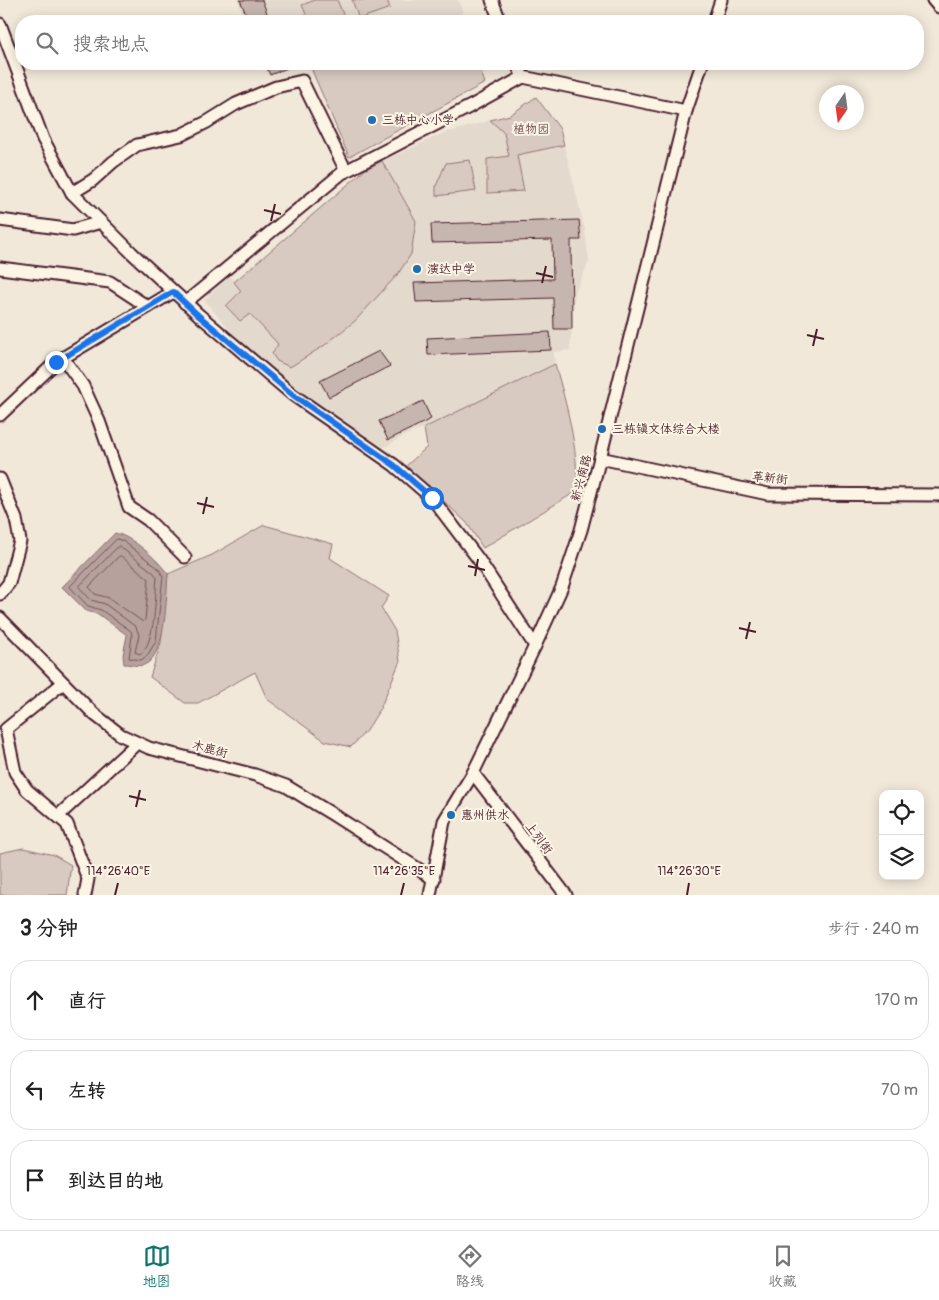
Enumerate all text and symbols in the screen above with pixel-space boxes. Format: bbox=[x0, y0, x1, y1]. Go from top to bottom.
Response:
search box bbox=[15, 15, 924, 70]
icon: search bbox=[33, 29, 61, 57]
text: 搜索地点 bbox=[73, 32, 149, 56]
north arrow bbox=[819, 85, 864, 130]
place label: 三栋中心小学 bbox=[382, 113, 454, 128]
marker: 三栋中心小学 bbox=[366, 114, 378, 126]
park label: 植物园 bbox=[513, 122, 549, 137]
place label: 演达中学 bbox=[427, 262, 475, 277]
marker: 演达中学 bbox=[411, 263, 423, 275]
route end bbox=[45, 351, 68, 374]
place label: 三栋镇文体综合大楼 bbox=[612, 422, 720, 437]
marker: 三栋镇文体综合大楼 bbox=[596, 423, 608, 435]
street label: 新兴南路 bbox=[568, 453, 595, 503]
street label: 革新街 bbox=[751, 469, 789, 488]
route start bbox=[421, 487, 444, 510]
street label: 木鹿街 bbox=[191, 738, 229, 761]
map controls bbox=[879, 790, 924, 880]
button: locate bbox=[879, 790, 924, 835]
place label: 惠州供水 bbox=[461, 808, 510, 823]
marker: 惠州供水 bbox=[445, 809, 457, 821]
street label: 上列街 bbox=[522, 819, 555, 857]
button: layers bbox=[879, 835, 924, 880]
text: 114°26'40"E bbox=[86, 864, 150, 879]
text: 114°26'35"E bbox=[373, 864, 435, 879]
text: 114°26'30"E bbox=[657, 864, 721, 879]
text: 3 分钟 bbox=[20, 915, 78, 942]
text: 步行 · 240 m bbox=[828, 919, 919, 939]
icon: ahead bbox=[21, 986, 49, 1014]
text: 直行 bbox=[68, 989, 106, 1013]
text: 170 m bbox=[875, 990, 918, 1010]
icon: left bbox=[21, 1076, 49, 1104]
text: 左转 bbox=[68, 1079, 106, 1103]
text: 70 m bbox=[881, 1080, 918, 1100]
icon: arrive bbox=[21, 1166, 49, 1194]
text: 到达目的地 bbox=[68, 1169, 163, 1193]
tab: 地图 bbox=[143, 1242, 171, 1290]
tab: 路线 bbox=[456, 1242, 484, 1290]
tab: 收藏 bbox=[769, 1242, 797, 1290]

